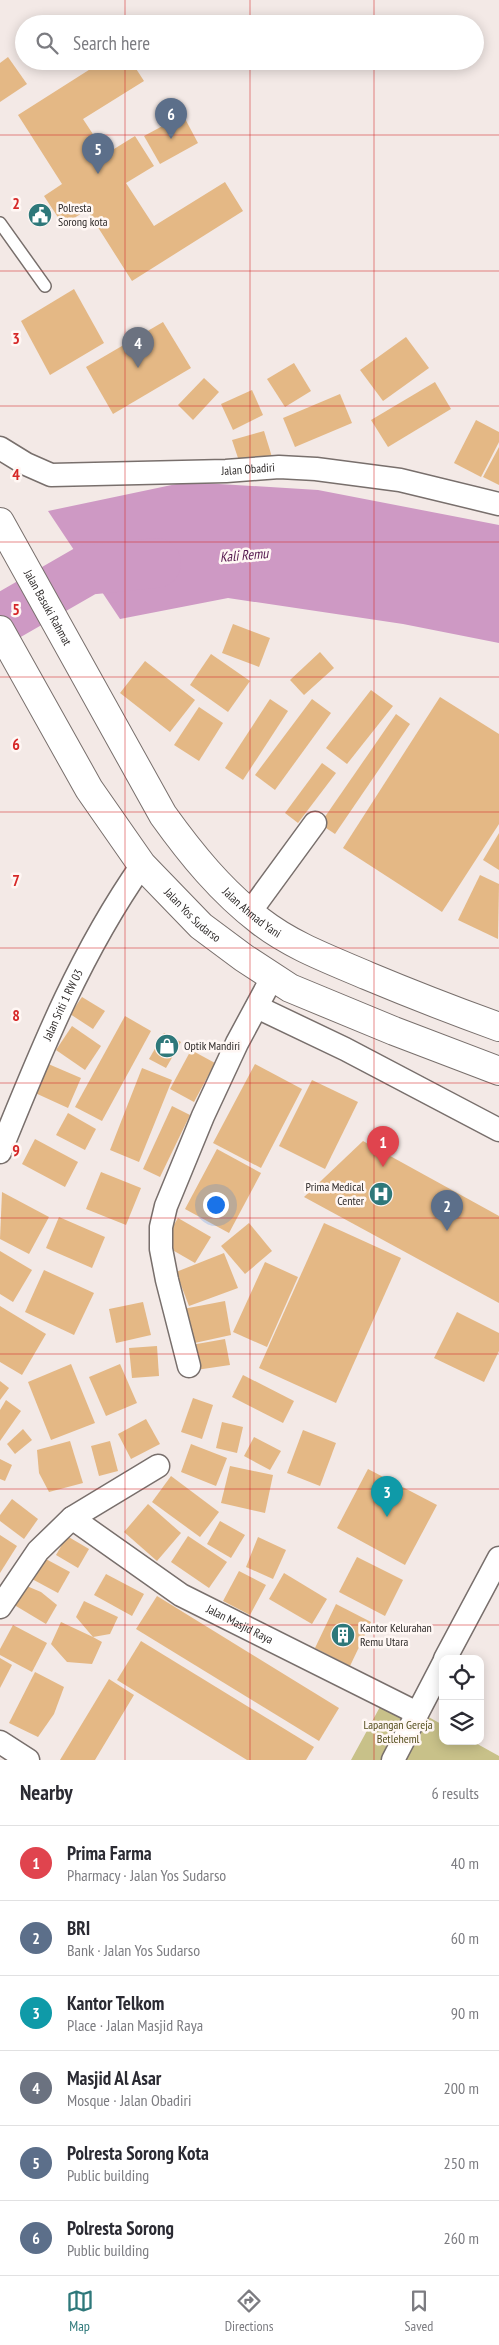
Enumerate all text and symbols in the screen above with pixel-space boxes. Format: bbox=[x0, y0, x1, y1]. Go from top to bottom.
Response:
search box bbox=[15, 15, 484, 70]
icon: search bbox=[33, 29, 61, 57]
text: Search here bbox=[73, 31, 150, 55]
pin: 6 bbox=[155, 98, 187, 139]
pin: 5 bbox=[82, 133, 114, 174]
text: 2 bbox=[12, 193, 20, 213]
place label: Polresta Sorong kota bbox=[58, 200, 108, 229]
public building icon: Polresta Sorong kota bbox=[27, 202, 53, 228]
pin: 4 bbox=[122, 327, 154, 368]
text: 3 bbox=[12, 328, 20, 348]
street label: Jalan Obadiri bbox=[220, 459, 275, 478]
text: 4 bbox=[12, 464, 20, 484]
water label: Kali Remu bbox=[219, 544, 270, 566]
street label: Jalan Basuki Rahmat bbox=[20, 566, 76, 649]
text: 5 bbox=[12, 599, 20, 619]
text: 6 bbox=[12, 734, 20, 754]
text: 7 bbox=[12, 870, 20, 890]
street label: Jalan Ahmad Yani bbox=[219, 883, 284, 941]
street label: Jalan Yos Sudarso bbox=[161, 884, 224, 945]
street label: Jalan Sriti 1 RW 03 bbox=[39, 966, 86, 1044]
text: 8 bbox=[12, 1005, 20, 1025]
shop icon: Optik Mandiri bbox=[154, 1033, 180, 1059]
place label: Optik Mandiri bbox=[184, 1038, 240, 1053]
pin: 1 bbox=[367, 1126, 399, 1167]
text: 9 bbox=[12, 1140, 20, 1160]
place label: Prima Medical Center bbox=[306, 1179, 365, 1208]
hospital icon: Prima Medical Center bbox=[368, 1181, 394, 1207]
pin: 2 bbox=[431, 1190, 463, 1231]
your location bbox=[203, 1192, 229, 1218]
pin: 3 bbox=[371, 1476, 403, 1517]
street label: Jalan Masjid Raya bbox=[203, 1600, 276, 1647]
place label: Kantor Kelurahan Remu Utara bbox=[360, 1620, 432, 1649]
building icon: Kantor Kelurahan Remu Utara bbox=[330, 1622, 356, 1648]
map controls bbox=[439, 1655, 484, 1745]
button: locate bbox=[439, 1655, 484, 1700]
button: layers bbox=[439, 1700, 484, 1745]
park label: Lapangan Gereja Betleheml bbox=[363, 1717, 433, 1746]
text: Nearby bbox=[20, 1779, 73, 1806]
text: 6 results bbox=[432, 1783, 479, 1803]
text: Prima Farma bbox=[67, 1841, 152, 1865]
text: 1 bbox=[32, 1853, 40, 1873]
text: 40 m bbox=[451, 1853, 479, 1873]
text: Pharmacy · Jalan Yos Sudarso bbox=[67, 1865, 226, 1885]
text: BRI bbox=[67, 1916, 90, 1940]
text: 2 bbox=[32, 1928, 40, 1948]
text: 60 m bbox=[451, 1928, 479, 1948]
text: Bank · Jalan Yos Sudarso bbox=[67, 1940, 200, 1960]
text: Kantor Telkom bbox=[67, 1991, 164, 2015]
text: 3 bbox=[32, 2003, 40, 2023]
text: 90 m bbox=[451, 2003, 479, 2023]
text: Place · Jalan Masjid Raya bbox=[67, 2015, 203, 2035]
text: Masjid Al Asar bbox=[67, 2066, 161, 2090]
text: 4 bbox=[32, 2078, 40, 2098]
text: 200 m bbox=[444, 2078, 479, 2098]
text: Mosque · Jalan Obadiri bbox=[67, 2090, 191, 2110]
text: Polresta Sorong Kota bbox=[67, 2141, 209, 2165]
text: 5 bbox=[32, 2153, 40, 2173]
text: 250 m bbox=[444, 2153, 479, 2173]
text: Public building bbox=[67, 2165, 149, 2185]
text: Polresta Sorong bbox=[67, 2216, 174, 2240]
text: 6 bbox=[32, 2228, 40, 2248]
text: 260 m bbox=[444, 2228, 479, 2248]
text: Public building bbox=[67, 2240, 149, 2260]
tab: Map bbox=[66, 2287, 94, 2335]
tab: Directions bbox=[225, 2287, 273, 2335]
tab: Saved bbox=[405, 2287, 433, 2335]

